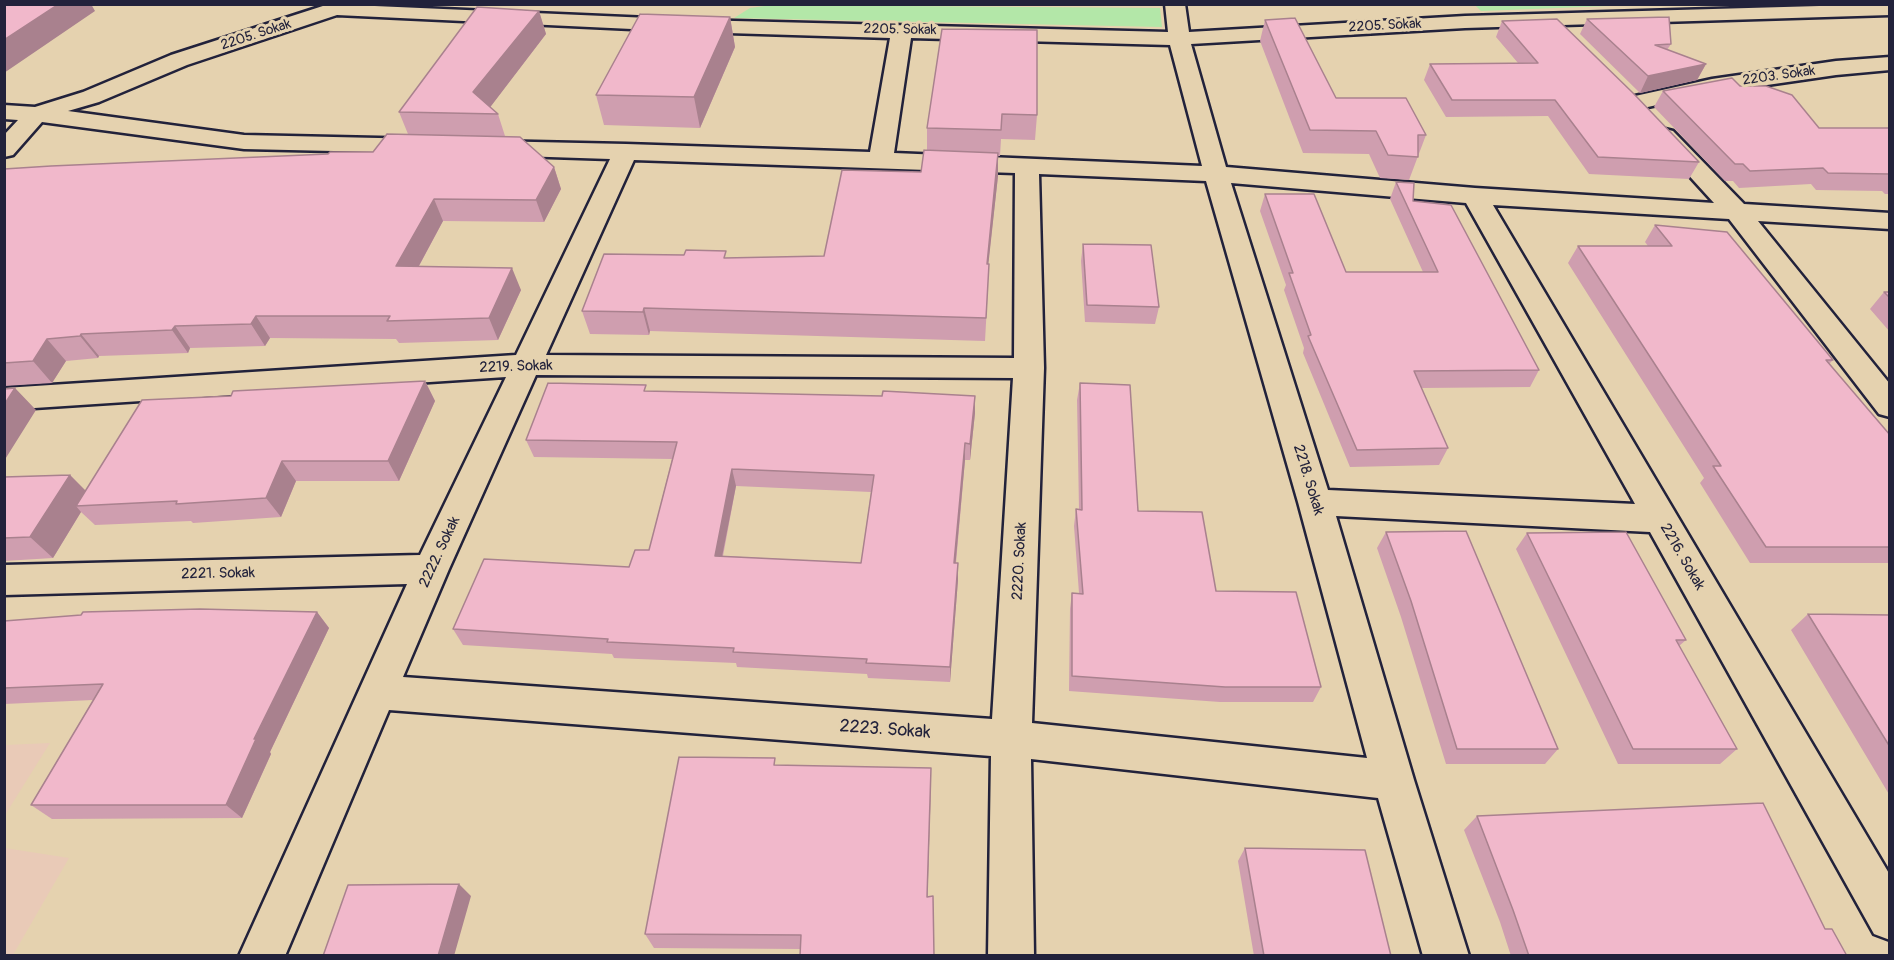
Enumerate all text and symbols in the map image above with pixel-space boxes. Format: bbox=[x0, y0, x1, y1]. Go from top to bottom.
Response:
street label: 2205. Sokak bbox=[219, 16, 293, 54]
street label: 2205. Sokak bbox=[1348, 16, 1422, 36]
street label: 2205. Sokak bbox=[863, 21, 937, 39]
street label: 2203. Sokak bbox=[1742, 63, 1816, 89]
street label: 2219. Sokak bbox=[479, 357, 553, 377]
street label: 2218. Sokak bbox=[1289, 442, 1327, 518]
street label: 2222. Sokak bbox=[416, 514, 464, 590]
street label: 2216. Sokak bbox=[1656, 520, 1708, 594]
street label: 2220. Sokak bbox=[1009, 521, 1031, 601]
street label: 2221. Sokak bbox=[181, 564, 255, 584]
street label: 2223. Sokak bbox=[839, 716, 931, 744]

